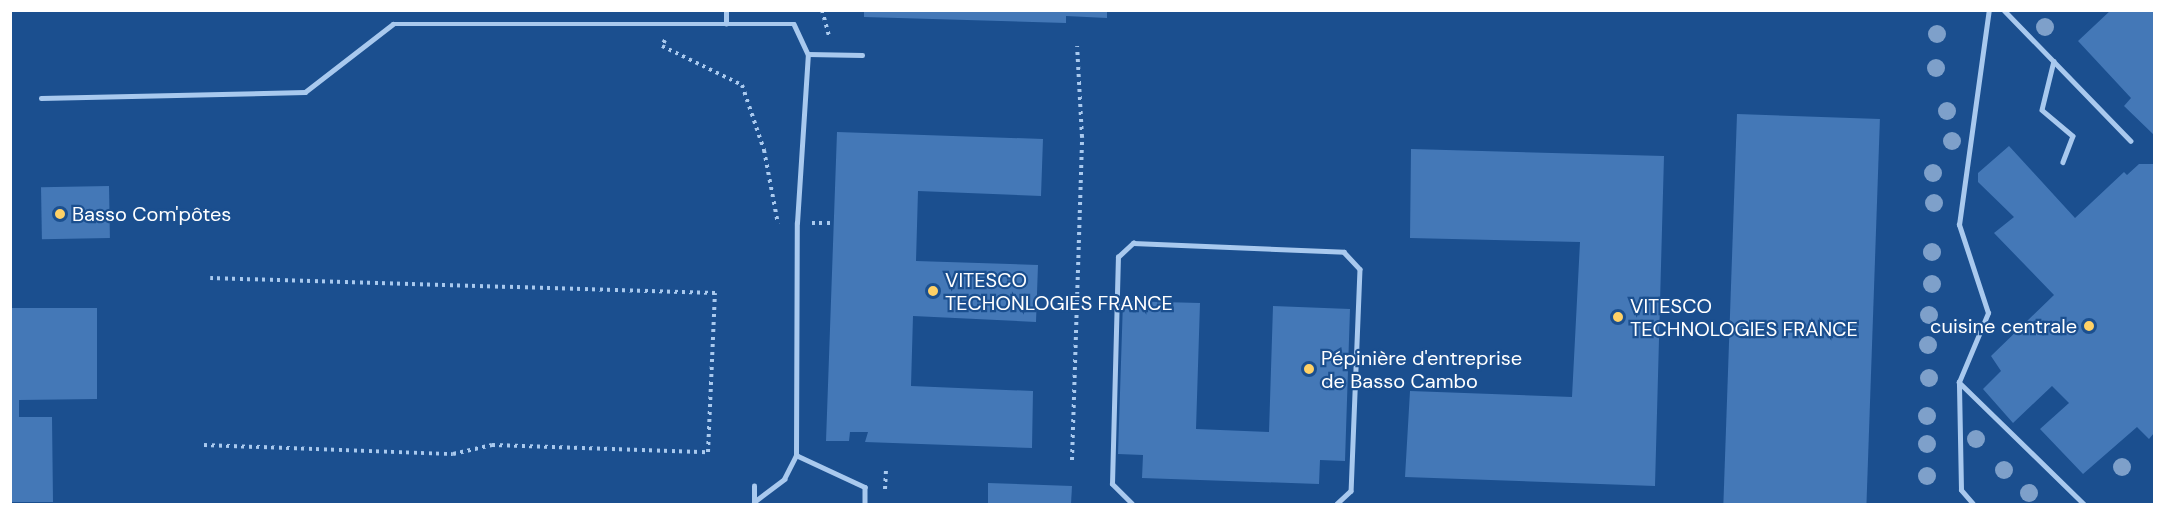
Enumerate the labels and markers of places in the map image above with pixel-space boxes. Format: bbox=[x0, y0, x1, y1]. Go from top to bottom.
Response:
place label: Basso Com'pôtes bbox=[72, 202, 231, 226]
marker: Basso Com'pôtes bbox=[53, 207, 67, 221]
place label: VITESCO TECHONLOGIES FRANCE bbox=[945, 268, 1173, 315]
marker: VITESCO TECHONLOGIES FRANCE bbox=[926, 284, 940, 298]
place label: VITESCO TECHNOLOGIES FRANCE bbox=[1630, 294, 1858, 341]
marker: VITESCO TECHNOLOGIES FRANCE bbox=[1611, 310, 1625, 324]
place label: cuisine centrale bbox=[1930, 314, 2077, 338]
marker: cuisine centrale bbox=[2082, 319, 2096, 333]
place label: Pépinière d'entreprise de Basso Cambo bbox=[1321, 346, 1522, 393]
marker: Pépinière d'entreprise de Basso Cambo bbox=[1302, 362, 1316, 376]

